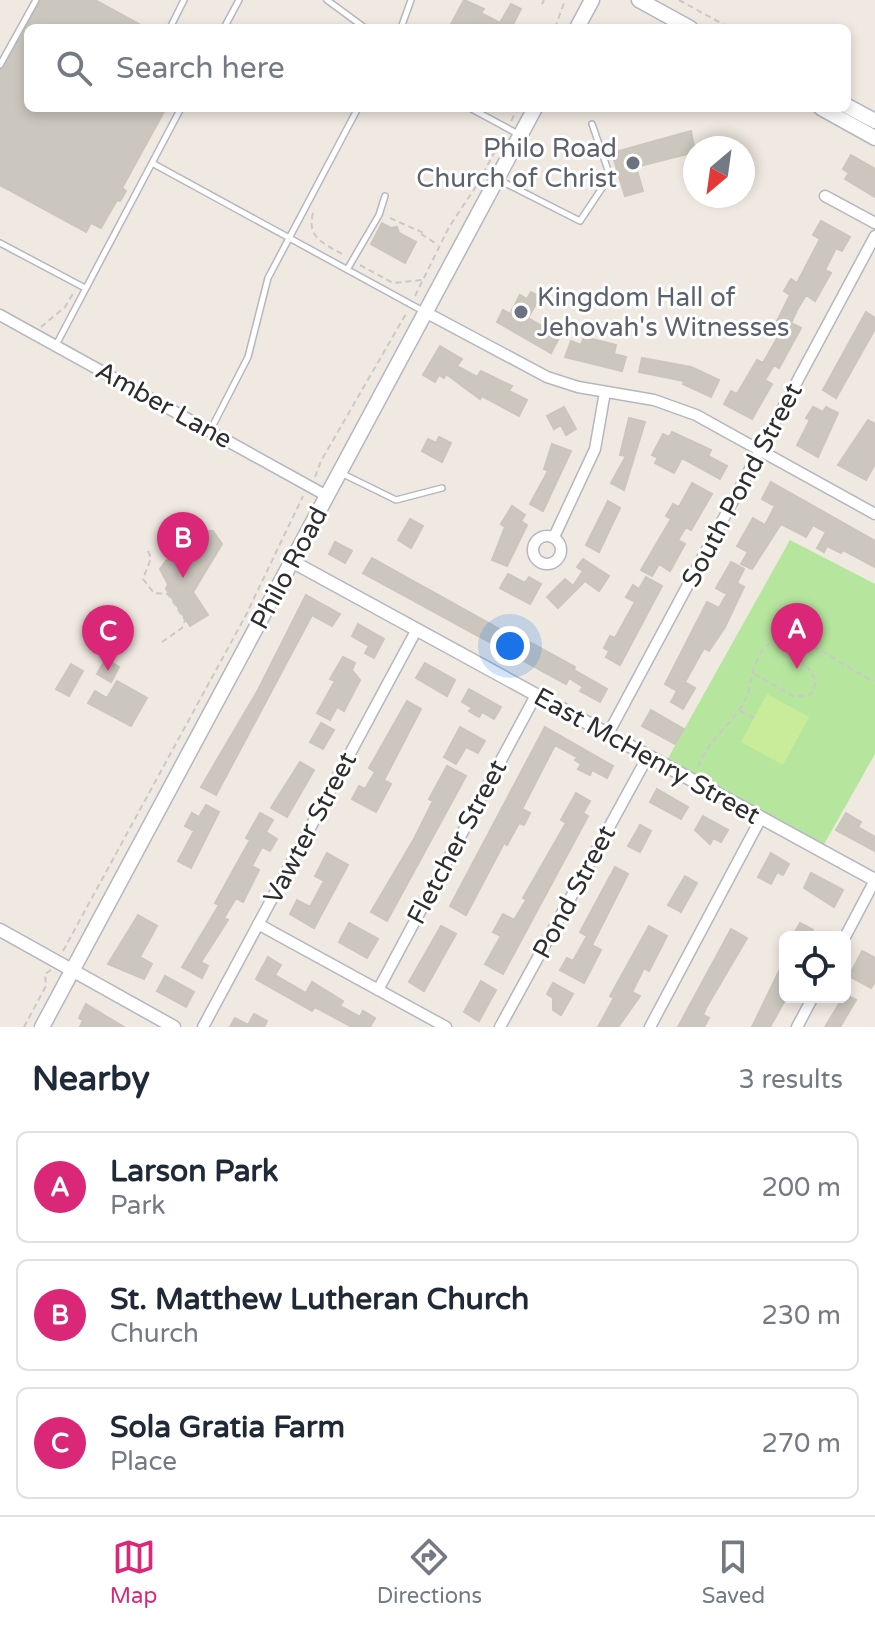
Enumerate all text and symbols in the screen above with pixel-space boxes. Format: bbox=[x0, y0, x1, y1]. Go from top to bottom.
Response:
search box bbox=[24, 24, 851, 112]
icon: search bbox=[52, 46, 96, 90]
text: Search here bbox=[116, 50, 285, 87]
place label: Philo Road Church of Christ bbox=[416, 133, 617, 194]
north arrow bbox=[683, 136, 755, 208]
marker: Philo Road Church of Christ bbox=[624, 154, 642, 172]
place label: Kingdom Hall of Jehovah's Witnesses bbox=[537, 282, 790, 343]
marker: Kingdom Hall of Jehovah's Witnesses bbox=[512, 303, 530, 321]
street label: Amber Lane bbox=[90, 355, 238, 455]
street label: South Pond Street bbox=[675, 378, 809, 592]
street label: Philo Road bbox=[244, 502, 334, 634]
pin: B bbox=[157, 512, 209, 578]
pin: A bbox=[771, 603, 823, 669]
pin: C bbox=[82, 605, 134, 671]
your location bbox=[490, 626, 530, 666]
street label: East McHenry Street bbox=[529, 681, 765, 831]
street label: Vawter Street bbox=[257, 747, 363, 909]
street label: Fletcher Street bbox=[401, 754, 513, 930]
street label: Pond Street bbox=[526, 820, 622, 964]
map controls bbox=[779, 931, 851, 1003]
button: locate bbox=[779, 931, 851, 1003]
text: Nearby bbox=[32, 1059, 150, 1100]
text: 3 results bbox=[738, 1064, 843, 1095]
text: Larson Park bbox=[110, 1153, 278, 1190]
text: A bbox=[50, 1172, 70, 1203]
text: 200 m bbox=[761, 1172, 841, 1203]
text: Park bbox=[110, 1190, 166, 1221]
text: St. Matthew Lutheran Church bbox=[110, 1281, 529, 1318]
text: B bbox=[51, 1300, 69, 1331]
text: 230 m bbox=[761, 1300, 841, 1331]
text: Church bbox=[110, 1318, 199, 1349]
text: Sola Gratia Farm bbox=[110, 1409, 345, 1446]
text: C bbox=[51, 1428, 69, 1459]
text: 270 m bbox=[761, 1428, 841, 1459]
text: Place bbox=[110, 1446, 177, 1477]
tab: Map bbox=[110, 1535, 157, 1609]
tab: Directions bbox=[377, 1535, 482, 1609]
tab: Saved bbox=[702, 1535, 765, 1609]

